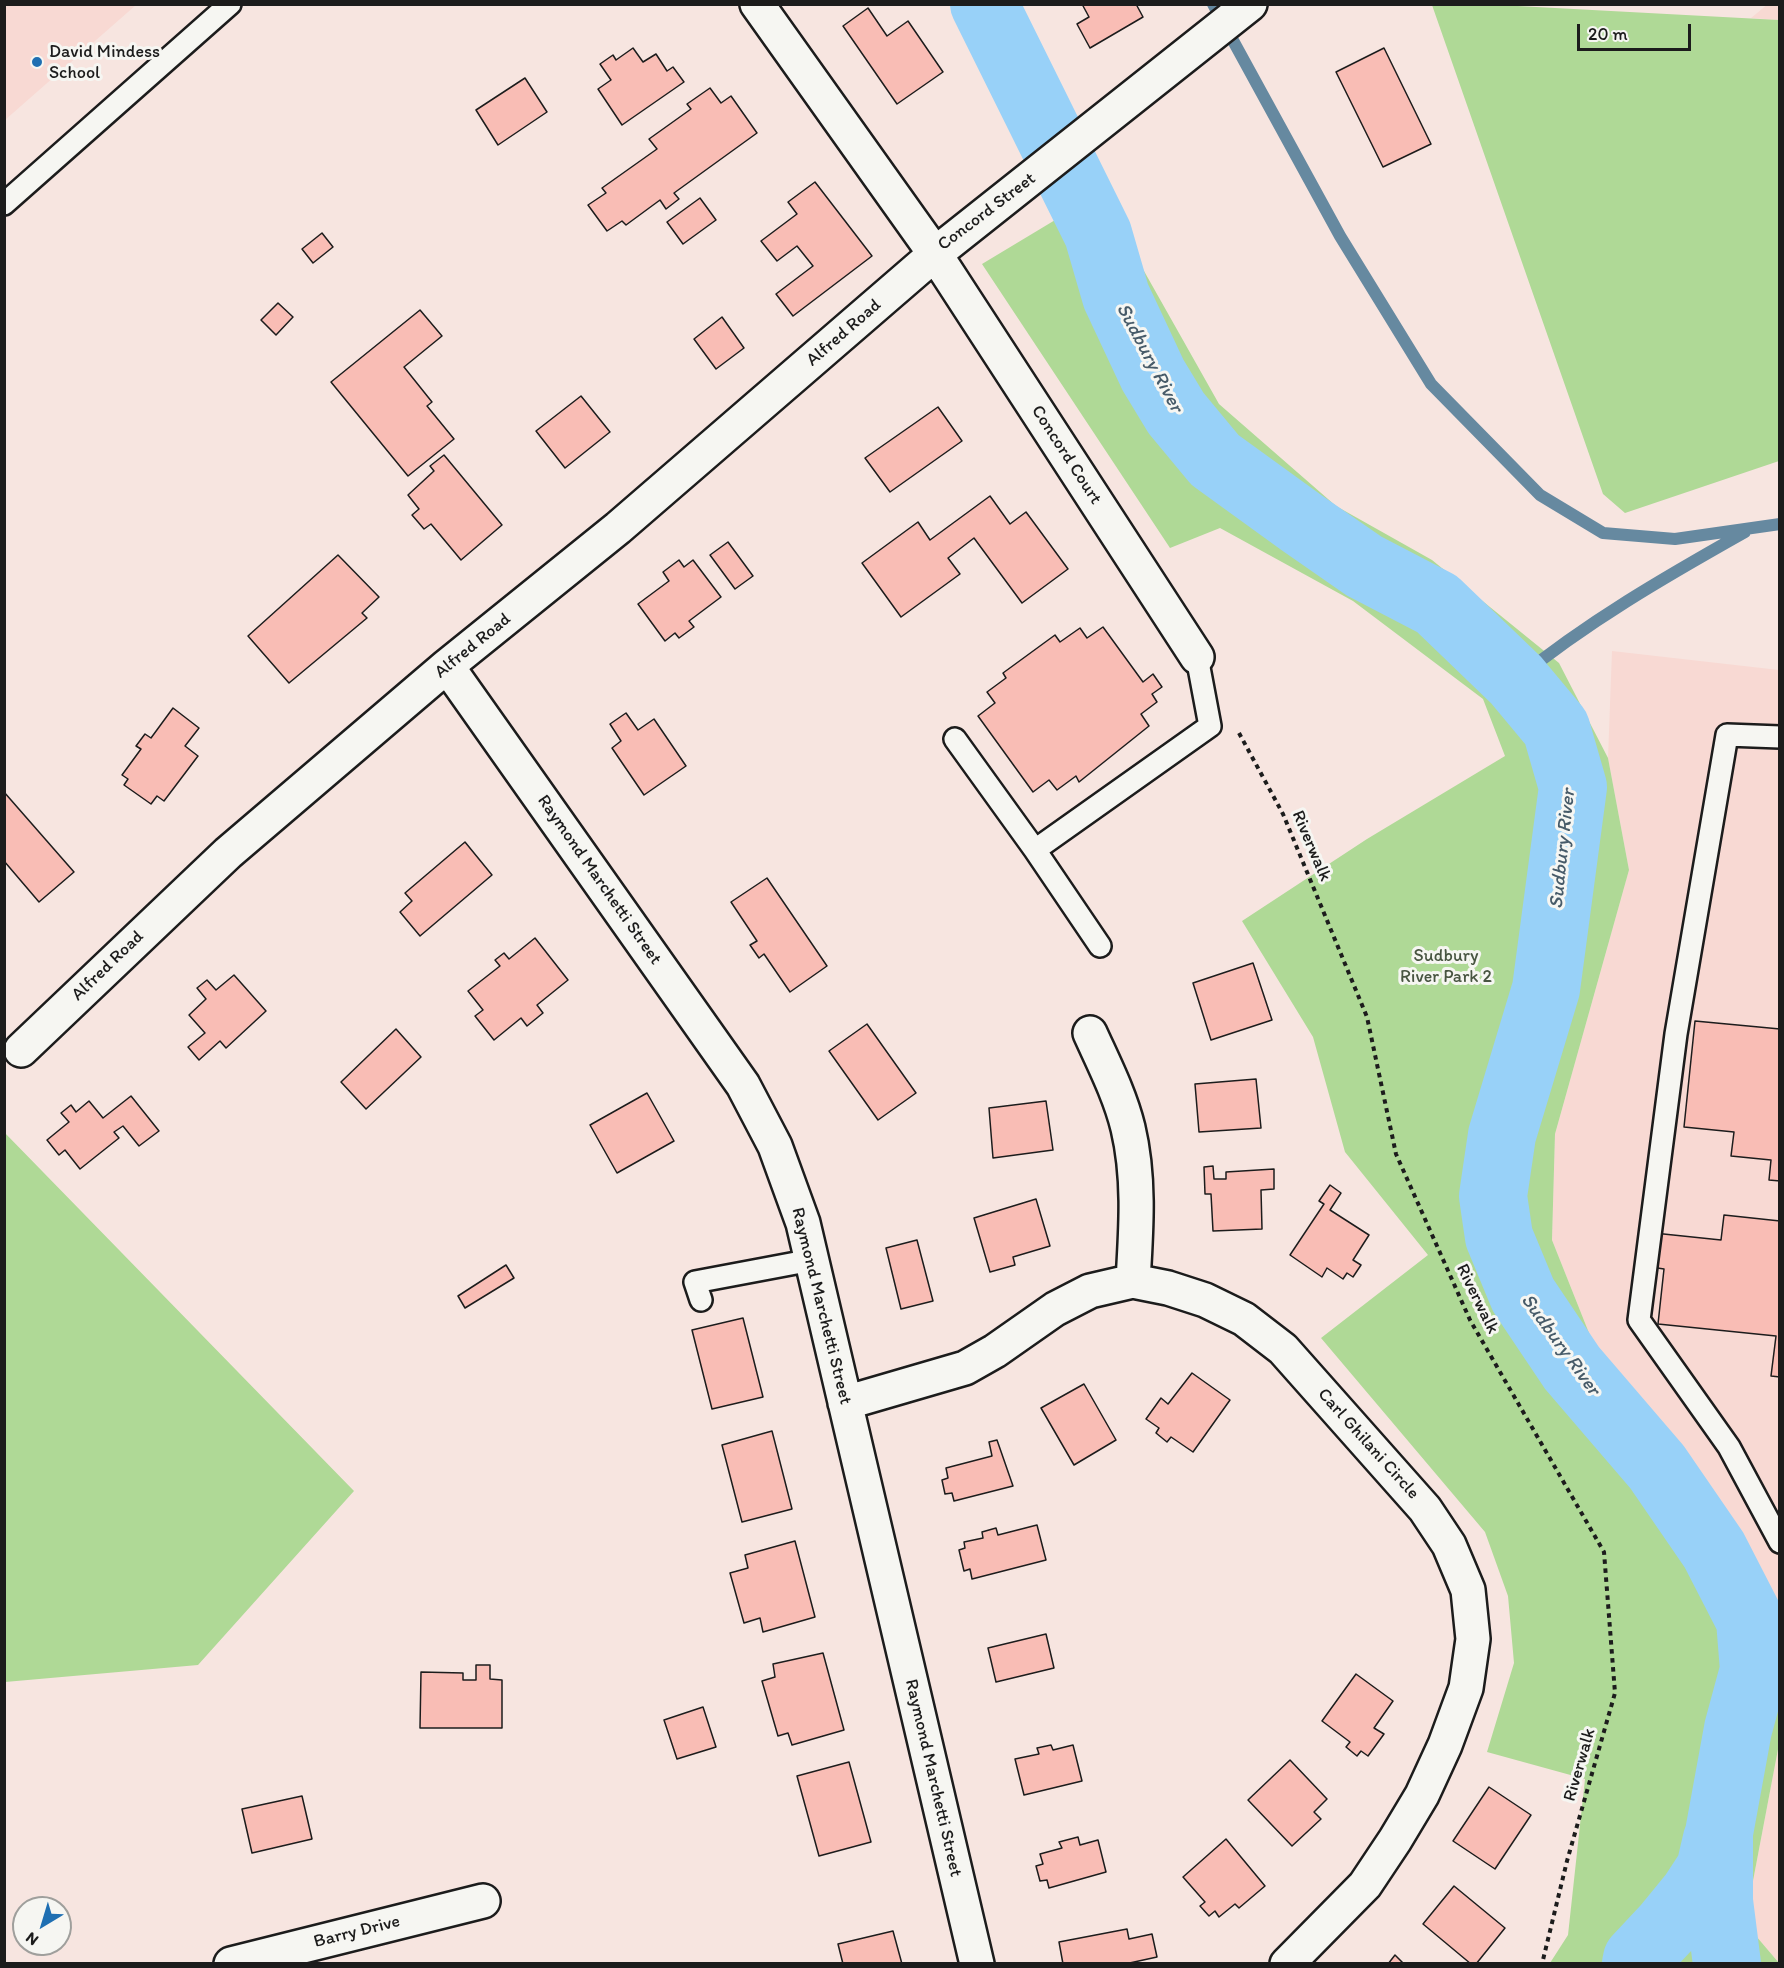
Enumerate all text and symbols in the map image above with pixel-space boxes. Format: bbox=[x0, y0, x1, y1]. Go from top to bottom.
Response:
scale bar bbox=[1580, 12, 1694, 50]
text: 20 m bbox=[1588, 23, 1628, 45]
place label: David Mindess School bbox=[49, 41, 160, 84]
marker: David Mindess School bbox=[30, 55, 44, 69]
street label: Concord Street bbox=[934, 168, 1040, 256]
street label: Alfred Road bbox=[802, 295, 886, 371]
water label: Sudbury River bbox=[1110, 299, 1188, 417]
street label: Concord Court bbox=[1026, 401, 1106, 509]
street label: Alfred Road bbox=[430, 609, 516, 683]
water label: Sudbury River bbox=[1545, 788, 1581, 910]
street label: Raymond Marchetti Street bbox=[532, 791, 666, 969]
street label: Riverwalk bbox=[1286, 807, 1336, 885]
street label: Alfred Road bbox=[67, 926, 149, 1006]
park label: Sudbury River Park 2 bbox=[1400, 945, 1492, 988]
street label: Raymond Marchetti Street bbox=[786, 1205, 856, 1407]
street label: Riverwalk bbox=[1451, 1261, 1503, 1337]
water label: Sudbury River bbox=[1515, 1289, 1605, 1401]
street label: Carl Ghilani Circle bbox=[1313, 1384, 1423, 1504]
street label: Raymond Marchetti Street bbox=[900, 1677, 966, 1879]
street label: Riverwalk bbox=[1559, 1726, 1601, 1804]
north arrow bbox=[12, 1896, 72, 1956]
street label: Barry Drive bbox=[312, 1911, 402, 1953]
text: N bbox=[22, 1928, 42, 1950]

